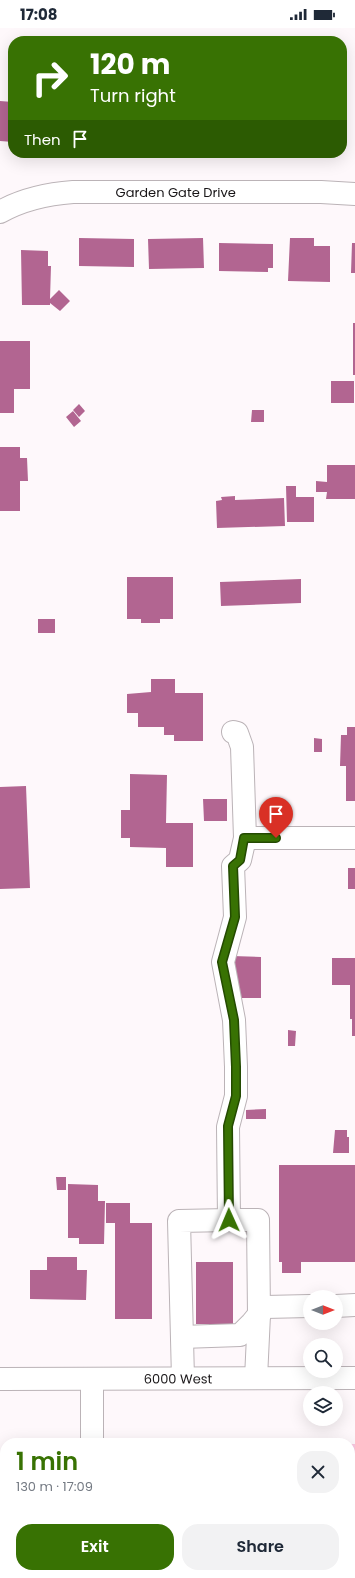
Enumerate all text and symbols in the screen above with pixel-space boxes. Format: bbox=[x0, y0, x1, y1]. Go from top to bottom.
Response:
text: 17:08 bbox=[20, 4, 57, 25]
text: 120 m bbox=[90, 45, 170, 84]
icon: right bbox=[24, 52, 76, 104]
text: Turn right bbox=[90, 83, 176, 108]
icon: arrive bbox=[69, 128, 91, 150]
text: Then bbox=[24, 129, 61, 150]
street label: Garden Gate Drive bbox=[116, 183, 236, 202]
pin bbox=[259, 797, 293, 838]
icon: arrive bbox=[265, 803, 287, 825]
position arrow bbox=[208, 1199, 250, 1241]
north arrow bbox=[303, 1290, 343, 1330]
map controls bbox=[303, 1290, 343, 1426]
button: search bbox=[303, 1338, 343, 1378]
street label: 6000 West bbox=[144, 1369, 213, 1389]
button: layers bbox=[303, 1386, 343, 1426]
text: 1 min bbox=[16, 1445, 78, 1478]
button: close bbox=[297, 1451, 339, 1493]
text: 130 m · 17:09 bbox=[16, 1477, 93, 1496]
button: Exit bbox=[16, 1524, 174, 1570]
button: Share bbox=[182, 1524, 339, 1570]

